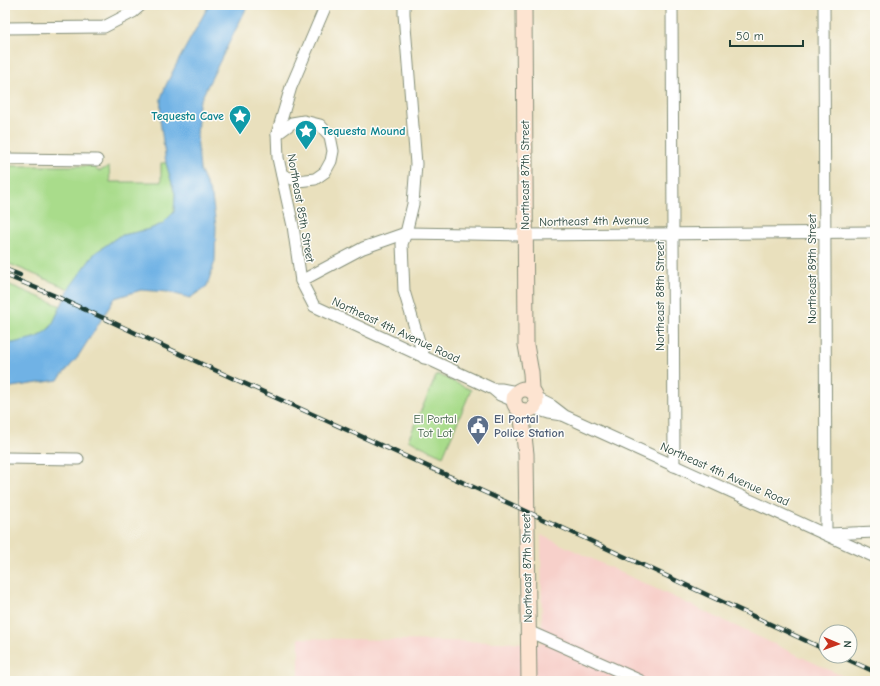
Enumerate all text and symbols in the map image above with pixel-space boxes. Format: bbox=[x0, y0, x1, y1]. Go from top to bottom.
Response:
scale bar bbox=[730, 22, 803, 48]
text: 50 m bbox=[736, 29, 764, 43]
place icon: Tequesta Cave bbox=[227, 103, 253, 136]
place label: Tequesta Cave bbox=[151, 109, 224, 123]
place icon: Tequesta Mound bbox=[293, 118, 319, 151]
street label: Northeast 87th Street bbox=[518, 120, 532, 230]
place label: Tequesta Mound bbox=[322, 124, 405, 138]
street label: Northeast 85th Street bbox=[285, 153, 318, 264]
street label: Northeast 4th Avenue bbox=[539, 213, 649, 229]
street label: Northeast 89th Street bbox=[805, 213, 819, 324]
street label: Northeast 88th Street bbox=[653, 241, 667, 351]
street label: Northeast 4th Avenue Road bbox=[330, 294, 462, 366]
park label: El Portal Tot Lot bbox=[413, 412, 457, 440]
place label: El Portal Police Station bbox=[494, 412, 564, 440]
public building icon: El Portal Police Station bbox=[465, 413, 491, 446]
street label: Northeast 4th Avenue Road bbox=[658, 439, 792, 509]
street label: Northeast 87th Street bbox=[519, 513, 535, 623]
north arrow bbox=[818, 624, 858, 664]
text: N bbox=[841, 641, 854, 648]

